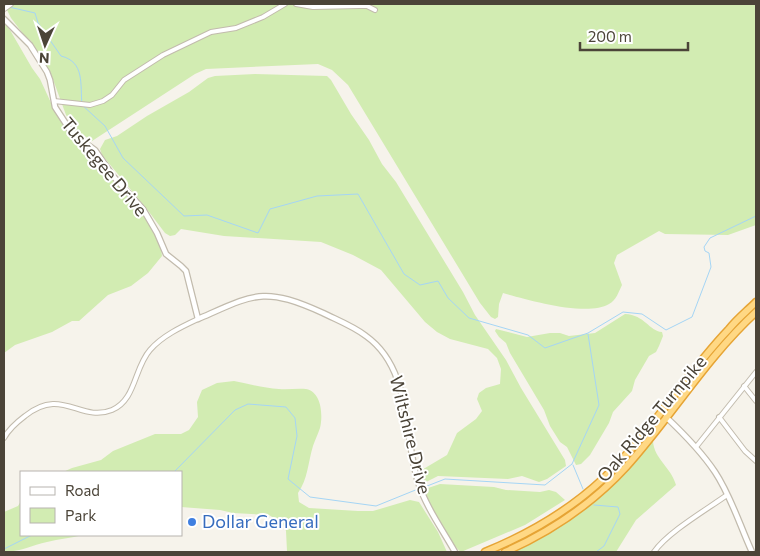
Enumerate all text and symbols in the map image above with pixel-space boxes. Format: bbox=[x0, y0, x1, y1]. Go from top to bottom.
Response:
north arrow bbox=[20, 20, 70, 70]
scale bar bbox=[580, 20, 688, 52]
text: 200 m bbox=[588, 27, 632, 45]
text: N bbox=[39, 50, 50, 67]
street label: Tuskegee Drive bbox=[57, 112, 153, 220]
street label: Oak Ridge Turnpike bbox=[592, 351, 711, 486]
street label: Wiltshire Drive bbox=[386, 373, 436, 496]
legend bbox=[20, 471, 182, 536]
text: Road bbox=[65, 481, 100, 499]
text: Park bbox=[65, 506, 96, 524]
place label: Dollar General bbox=[202, 510, 319, 532]
marker: Dollar General bbox=[186, 516, 198, 528]

